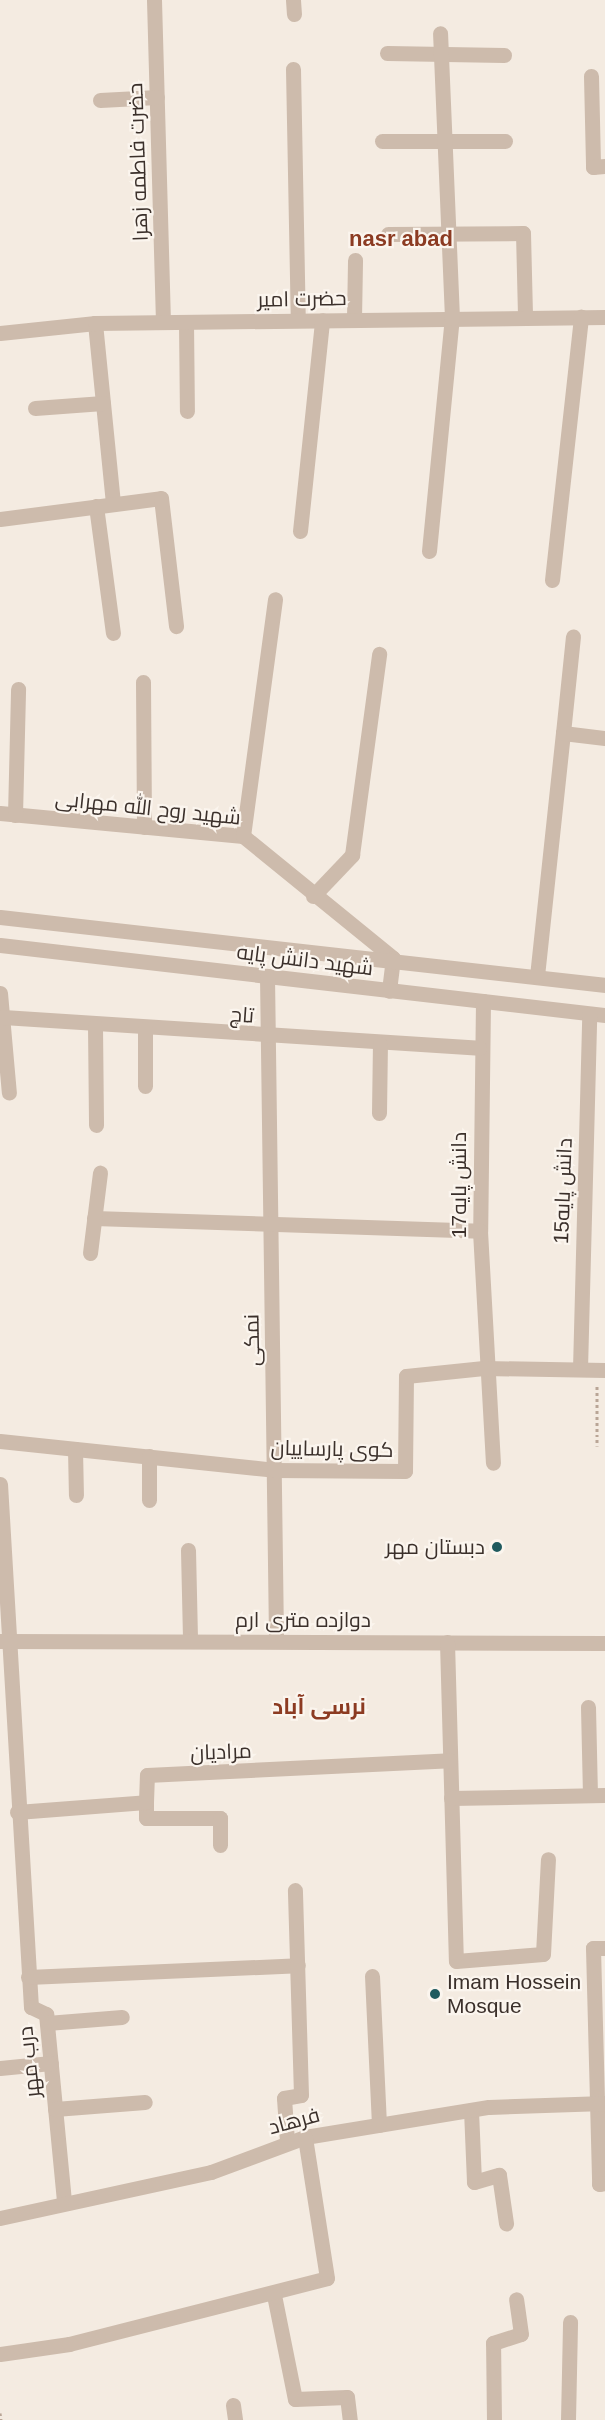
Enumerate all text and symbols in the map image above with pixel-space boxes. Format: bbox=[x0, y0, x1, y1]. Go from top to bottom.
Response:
street label: حضرت فاطمه زهرا bbox=[123, 82, 153, 242]
district label: nasr abad bbox=[349, 226, 453, 252]
street label: حضرت امیر bbox=[257, 286, 347, 312]
street label: شهید روح الله مهرابی bbox=[54, 786, 242, 830]
street label: شهید دانش پایه bbox=[235, 939, 375, 981]
street label: تاچ bbox=[229, 1002, 255, 1028]
street label: دانش پایه17 bbox=[446, 1132, 472, 1238]
street label: دانش پایه15 bbox=[549, 1137, 577, 1245]
street label: نمکی bbox=[239, 1314, 265, 1366]
street label: کوی پارساییان bbox=[270, 1435, 394, 1463]
place label: دبستان مهر bbox=[385, 1534, 485, 1560]
marker: دبستان مهر bbox=[490, 1540, 504, 1554]
street label: دوازده متری ارم bbox=[235, 1607, 371, 1633]
district label: نرسی آباد bbox=[272, 1694, 366, 1720]
street label: مرادیان bbox=[190, 1738, 252, 1766]
place label: Imam Hossein Mosque bbox=[447, 1969, 581, 2019]
marker: Imam Hossein Mosque bbox=[428, 1987, 442, 2001]
street label: درب مهر bbox=[13, 2025, 45, 2099]
street label: فرهاد bbox=[266, 2102, 322, 2140]

